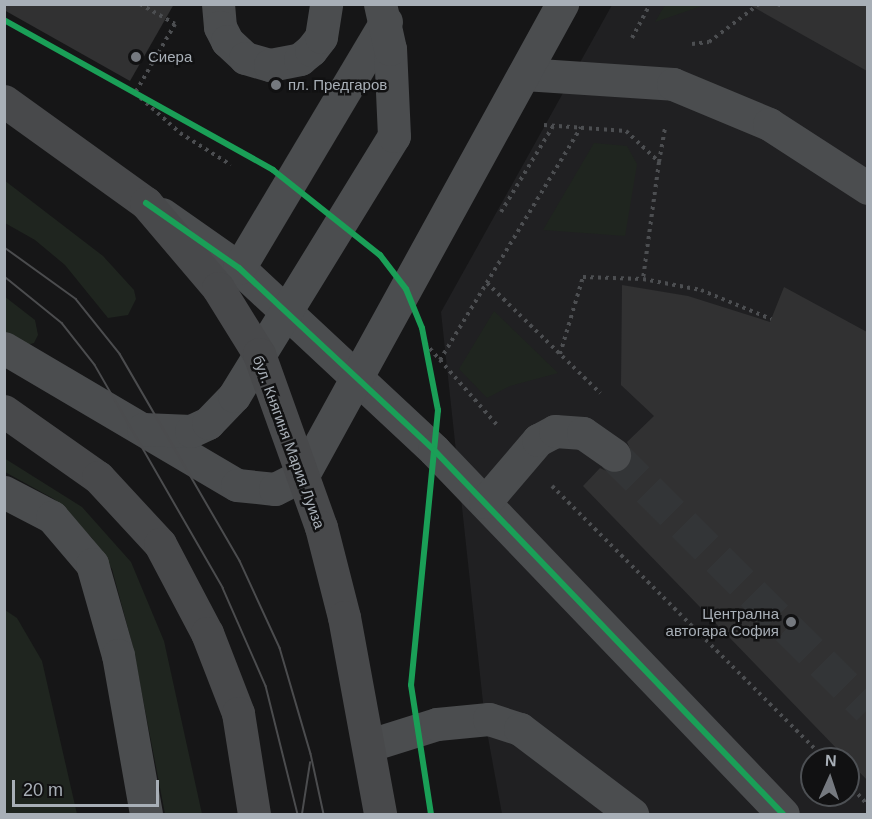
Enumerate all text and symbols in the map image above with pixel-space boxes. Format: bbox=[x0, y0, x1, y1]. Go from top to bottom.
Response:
place label: Сиера bbox=[148, 48, 192, 66]
marker: Сиера bbox=[129, 50, 143, 64]
place label: пл. Предгаров bbox=[288, 76, 387, 94]
marker: пл. Предгаров bbox=[269, 78, 283, 92]
street label: бул. Княгиня Мария Луиза bbox=[249, 353, 329, 531]
place label: Централна автогара София bbox=[666, 604, 779, 639]
marker: Централна автогара София bbox=[784, 615, 798, 629]
north arrow bbox=[800, 747, 860, 807]
text: N bbox=[825, 752, 837, 769]
scale bar bbox=[15, 768, 162, 806]
text: 20 m bbox=[23, 780, 63, 800]

